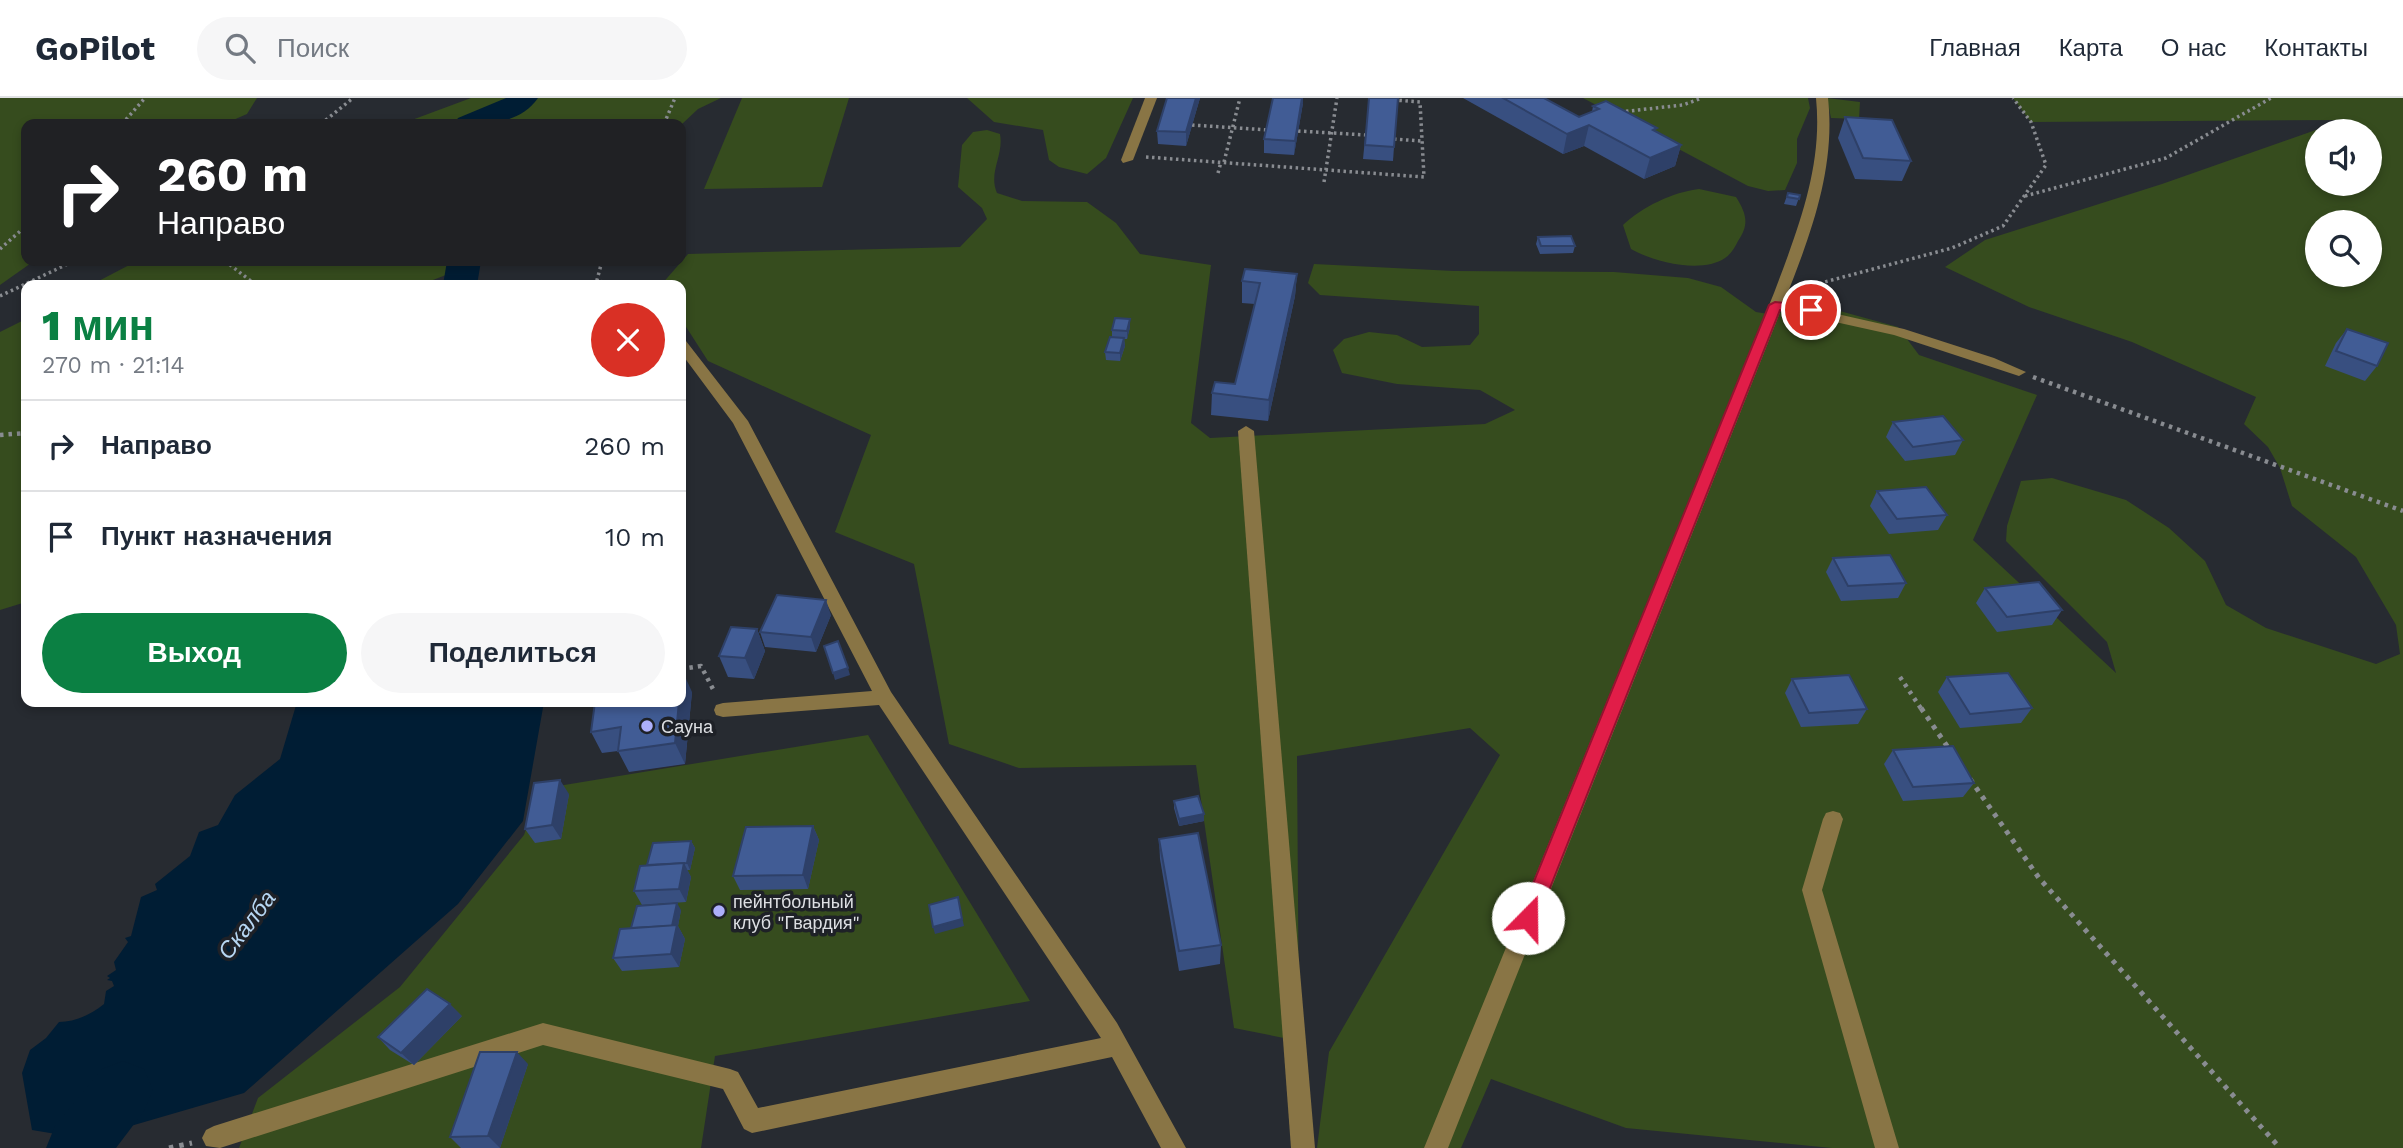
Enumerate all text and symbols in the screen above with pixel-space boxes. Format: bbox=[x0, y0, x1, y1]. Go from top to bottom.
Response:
search box bbox=[197, 17, 687, 80]
text: GoPilot bbox=[35, 29, 155, 68]
icon: search bbox=[221, 29, 259, 67]
text: Поиск bbox=[277, 33, 349, 63]
text: Главная bbox=[1929, 34, 2021, 62]
text: Карта bbox=[2059, 34, 2123, 62]
text: О нас bbox=[2161, 34, 2226, 62]
text: Контакты bbox=[2264, 34, 2368, 62]
map controls bbox=[2305, 119, 2382, 287]
button: sound bbox=[2305, 119, 2382, 196]
text: 260 m bbox=[157, 145, 308, 203]
icon: right bbox=[42, 147, 133, 238]
text: Направо bbox=[157, 204, 285, 242]
button: search bbox=[2305, 210, 2382, 287]
pin bbox=[1781, 280, 1841, 340]
icon: arrive bbox=[1792, 291, 1830, 329]
text: 1 мин bbox=[42, 301, 154, 350]
button: close bbox=[591, 303, 665, 377]
text: 270 m · 21:14 bbox=[42, 352, 185, 379]
icon: right bbox=[42, 427, 80, 465]
text: Направо bbox=[101, 430, 212, 460]
text: 260 m bbox=[584, 431, 665, 461]
icon: arrive bbox=[42, 518, 80, 556]
text: Пункт назначения bbox=[101, 521, 332, 551]
text: 10 m bbox=[605, 522, 665, 552]
button: Выход bbox=[42, 613, 347, 693]
button: Поделиться bbox=[361, 613, 665, 693]
place label: Сауна bbox=[661, 716, 714, 737]
marker: Сауна bbox=[639, 718, 655, 734]
position arrow bbox=[1491, 881, 1565, 955]
water label: Скалба bbox=[213, 885, 281, 965]
place label: пейнтбольный клуб "Гвардия" bbox=[733, 891, 860, 933]
marker: пейнтбольный клуб "Гвардия" bbox=[711, 903, 727, 919]

